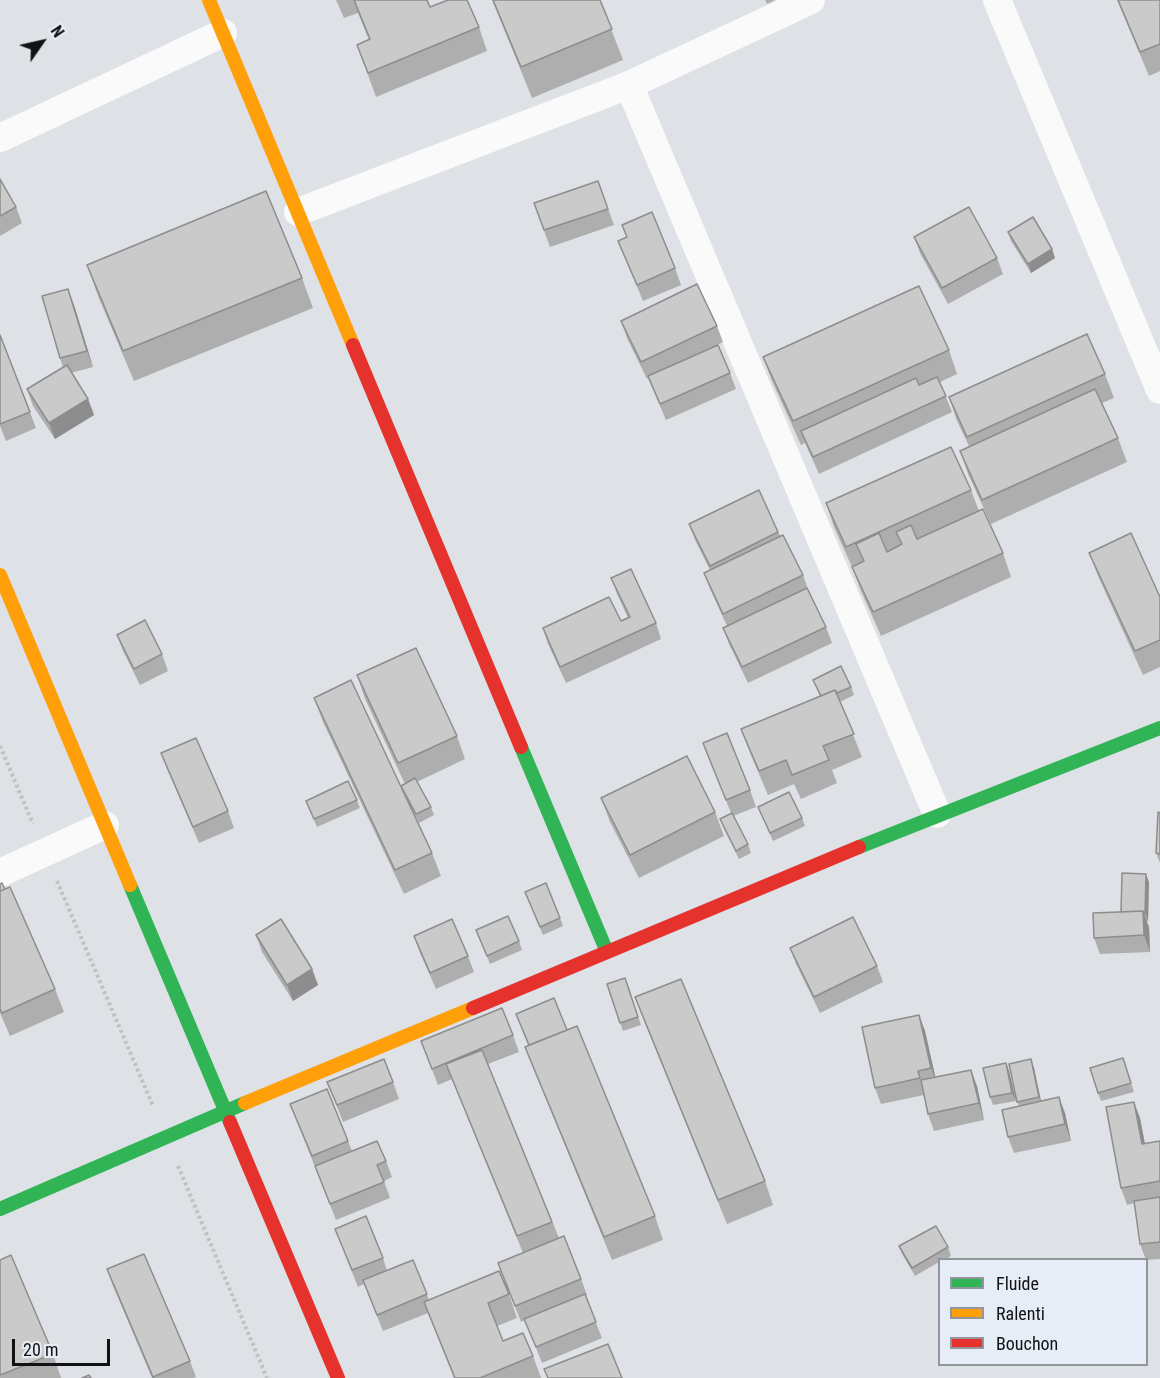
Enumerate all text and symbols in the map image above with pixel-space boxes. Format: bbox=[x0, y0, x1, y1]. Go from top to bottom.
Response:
north arrow bbox=[12, 12, 72, 72]
text: N bbox=[47, 22, 68, 41]
legend bbox=[938, 1258, 1148, 1366]
text: Fluide bbox=[996, 1273, 1039, 1294]
text: Ralenti bbox=[996, 1303, 1045, 1324]
scale bar bbox=[15, 1327, 112, 1365]
text: Bouchon bbox=[996, 1333, 1058, 1354]
text: 20 m bbox=[23, 1339, 58, 1360]

